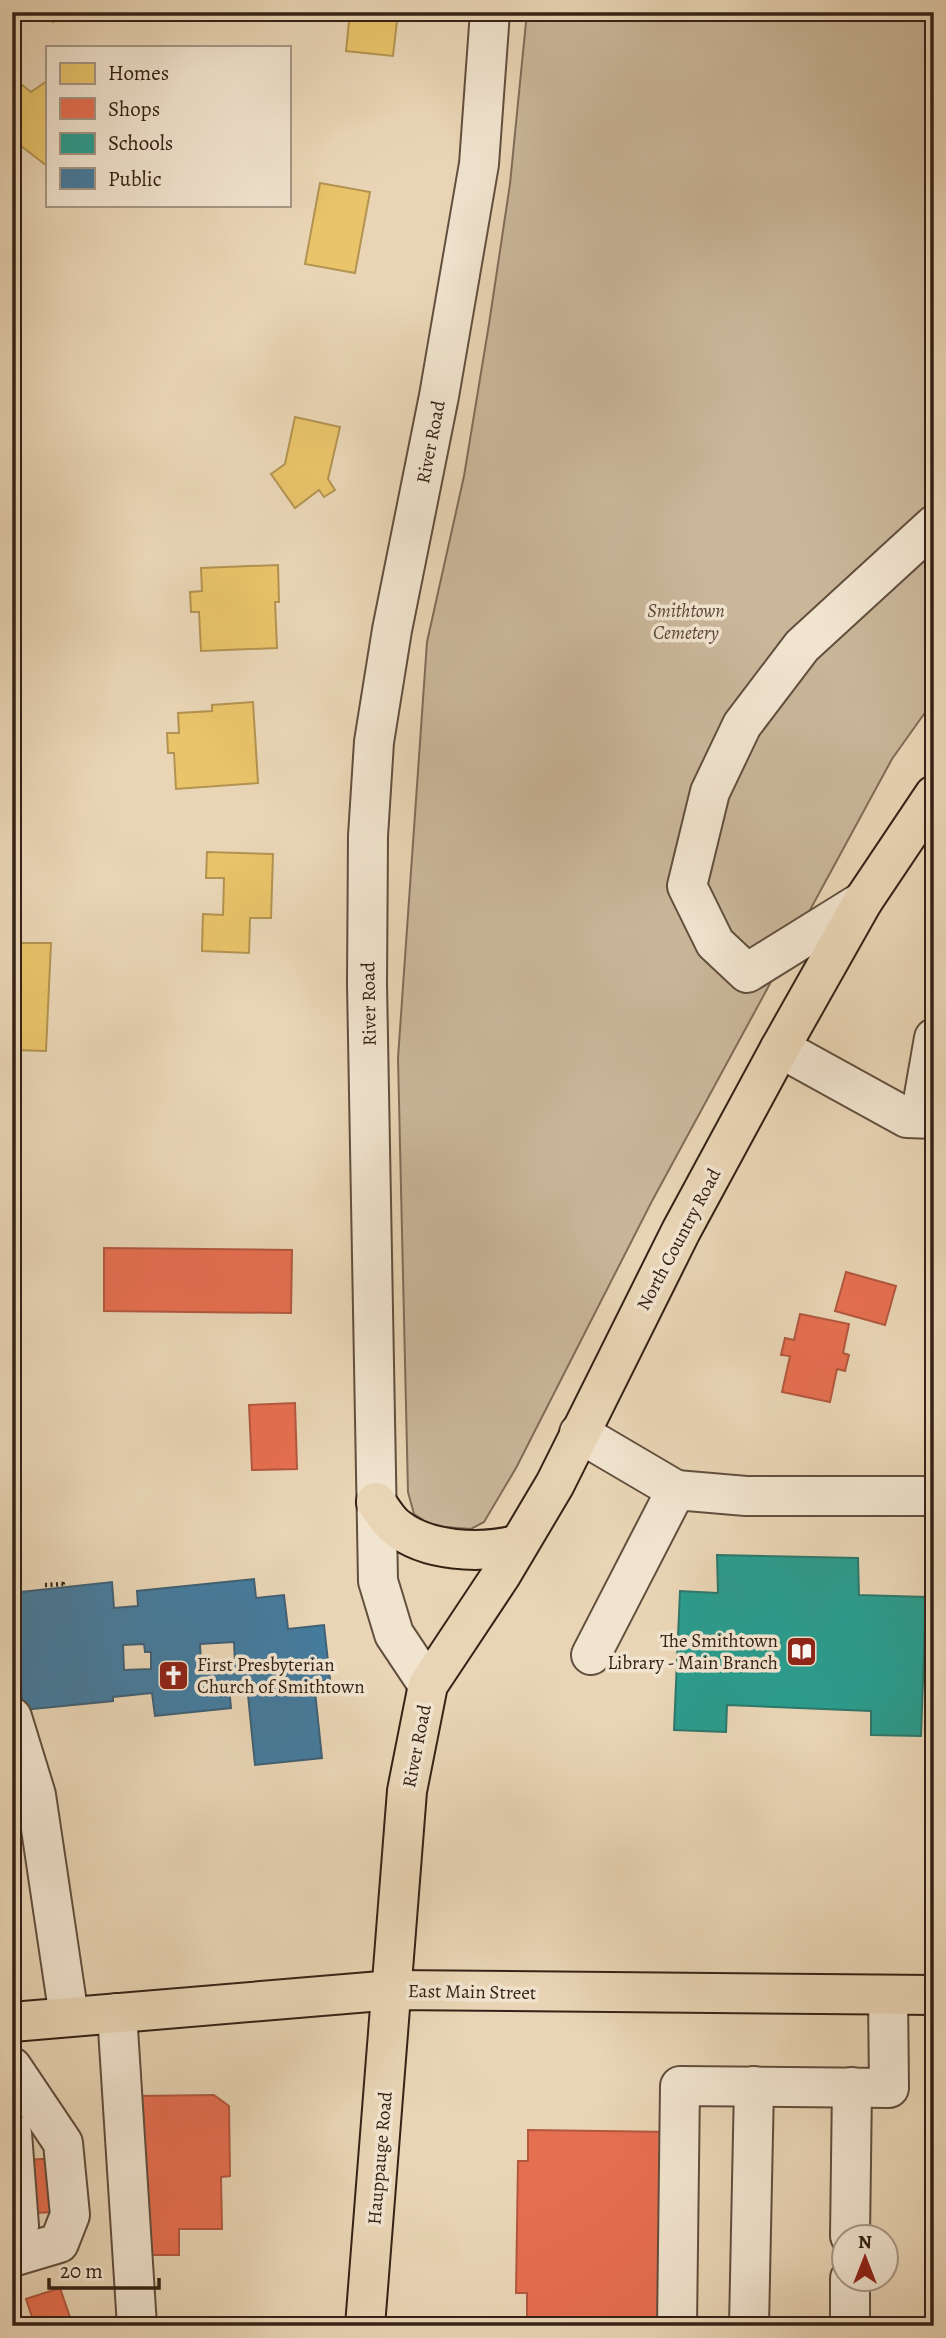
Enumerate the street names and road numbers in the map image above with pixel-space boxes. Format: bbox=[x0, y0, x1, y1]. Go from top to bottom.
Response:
street label: River Road bbox=[410, 398, 452, 486]
street label: River Road bbox=[355, 961, 383, 1046]
street label: North Country Road bbox=[630, 1163, 728, 1315]
street label: River Road bbox=[396, 1702, 438, 1790]
street label: East Main Street bbox=[408, 1978, 536, 2006]
street label: Hauppauge Road bbox=[361, 2090, 399, 2226]

